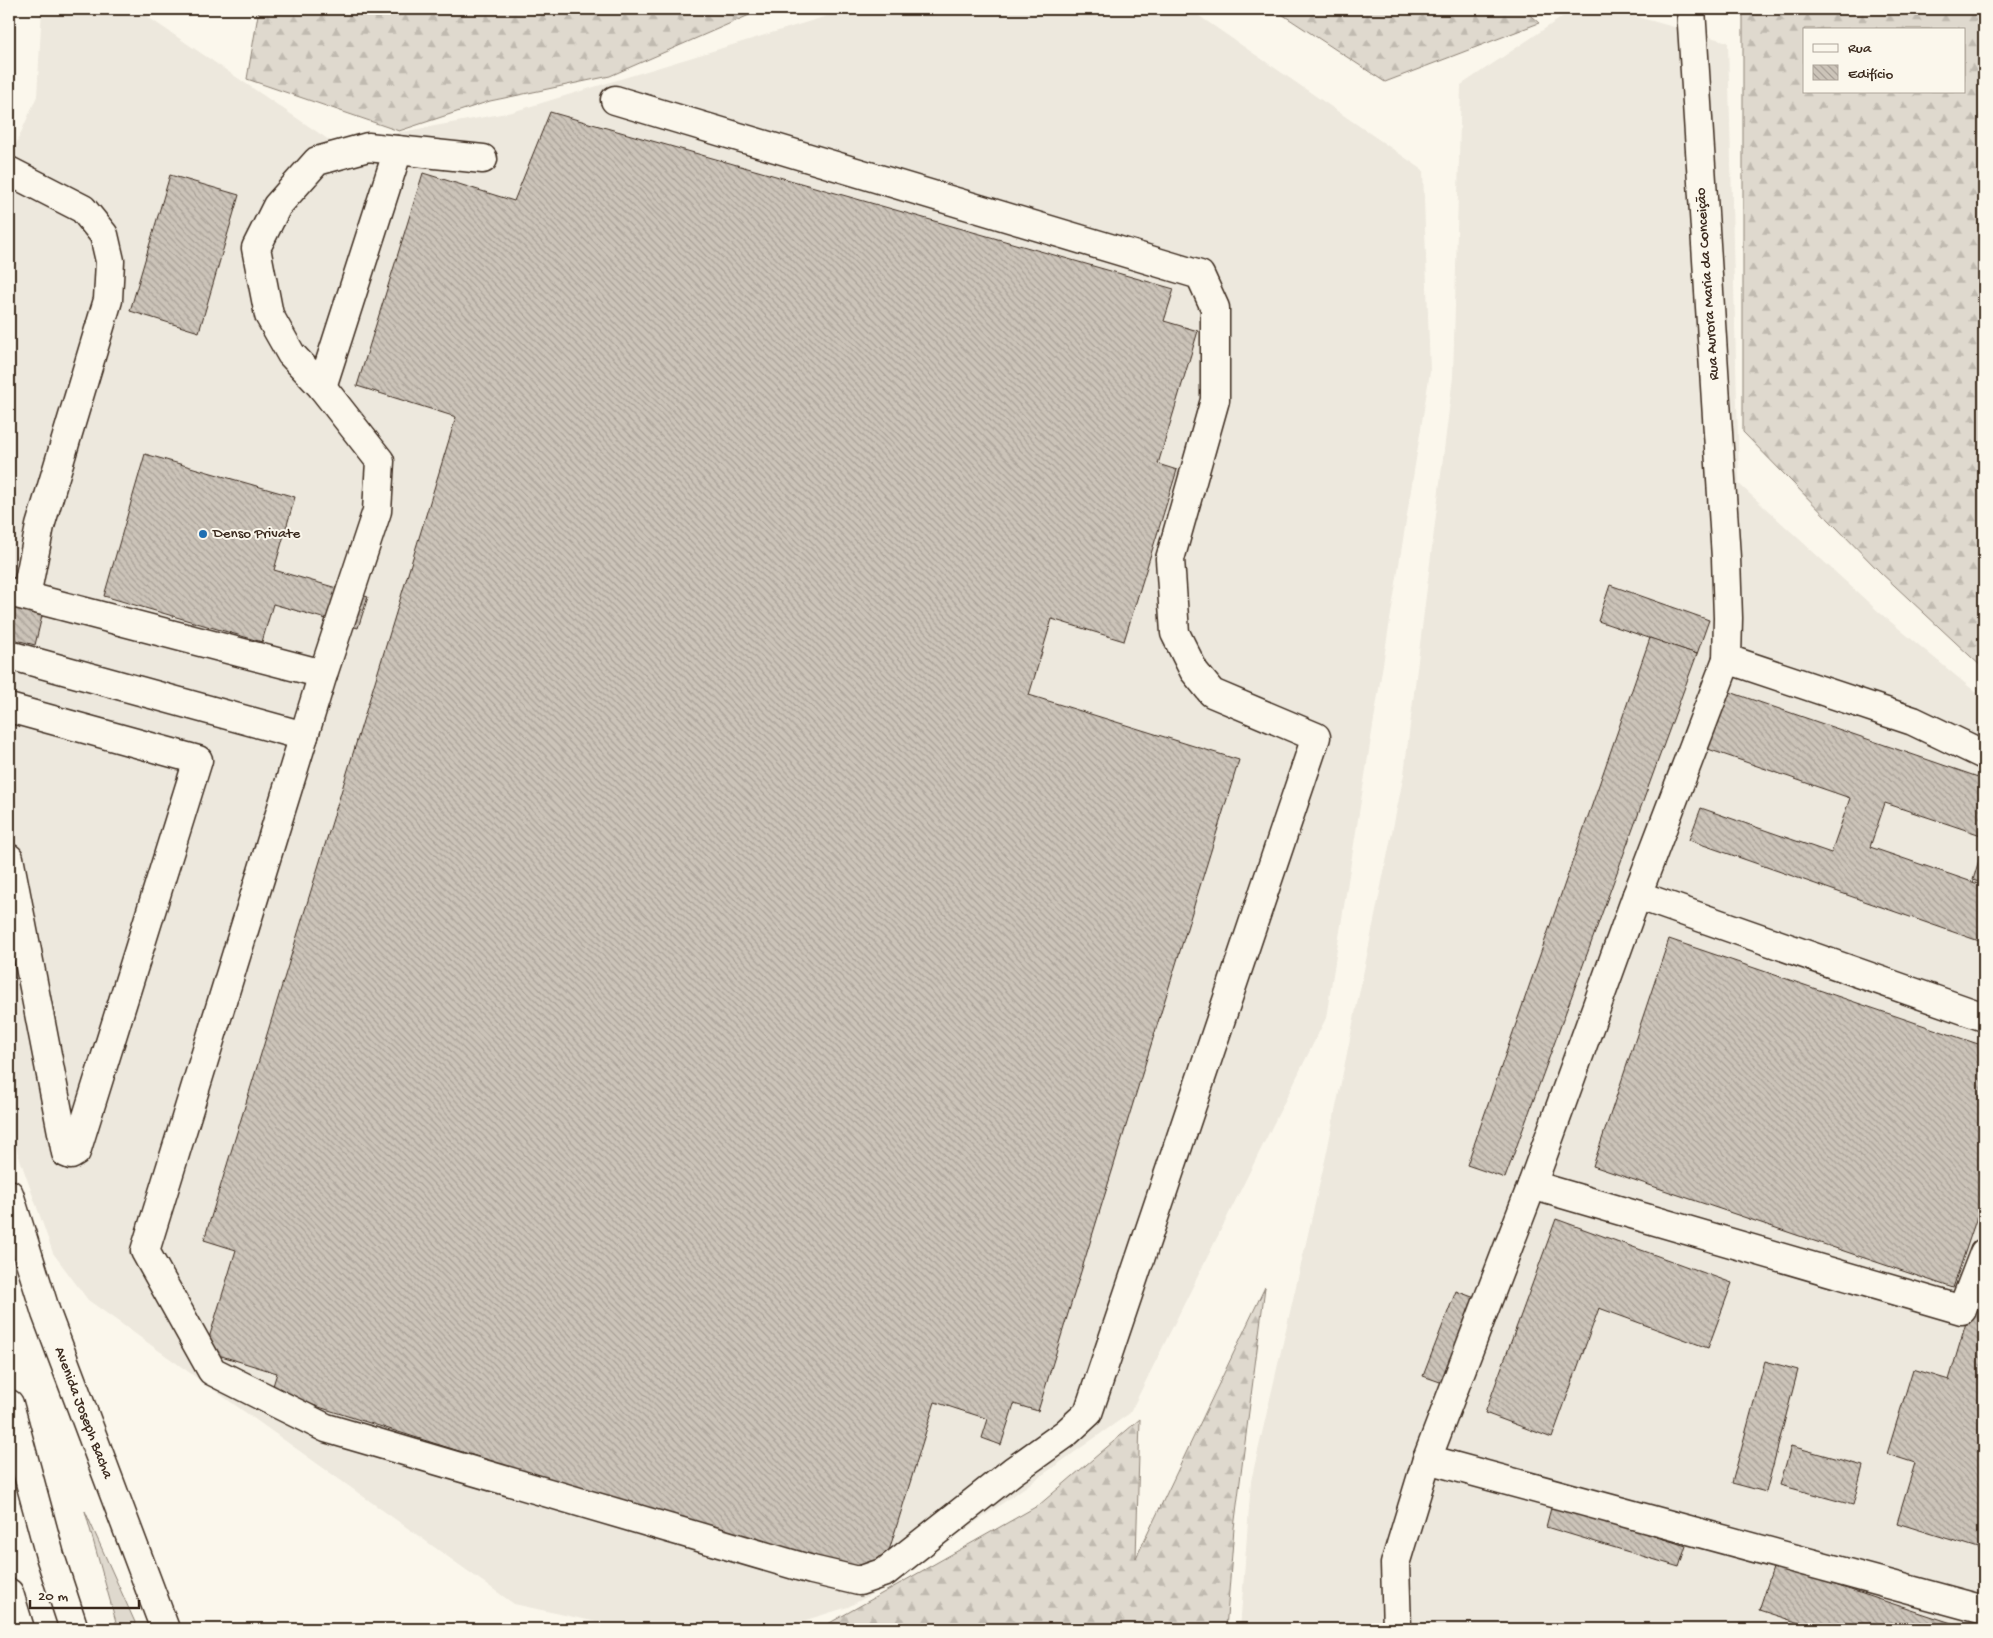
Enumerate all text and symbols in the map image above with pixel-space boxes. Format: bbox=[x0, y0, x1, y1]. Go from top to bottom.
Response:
legend bbox=[1803, 28, 1966, 92]
text: Rua bbox=[1848, 40, 1872, 58]
text: Edifício bbox=[1848, 66, 1894, 84]
street label: Rua Aurora Maria da Conceição bbox=[1692, 187, 1724, 381]
place label: Denso Private bbox=[212, 525, 300, 543]
marker: Denso Private bbox=[197, 528, 209, 540]
street label: Avenida Joseph Bacha bbox=[50, 1345, 117, 1482]
scale bar bbox=[30, 1578, 139, 1610]
text: 20 m bbox=[38, 1588, 68, 1606]

